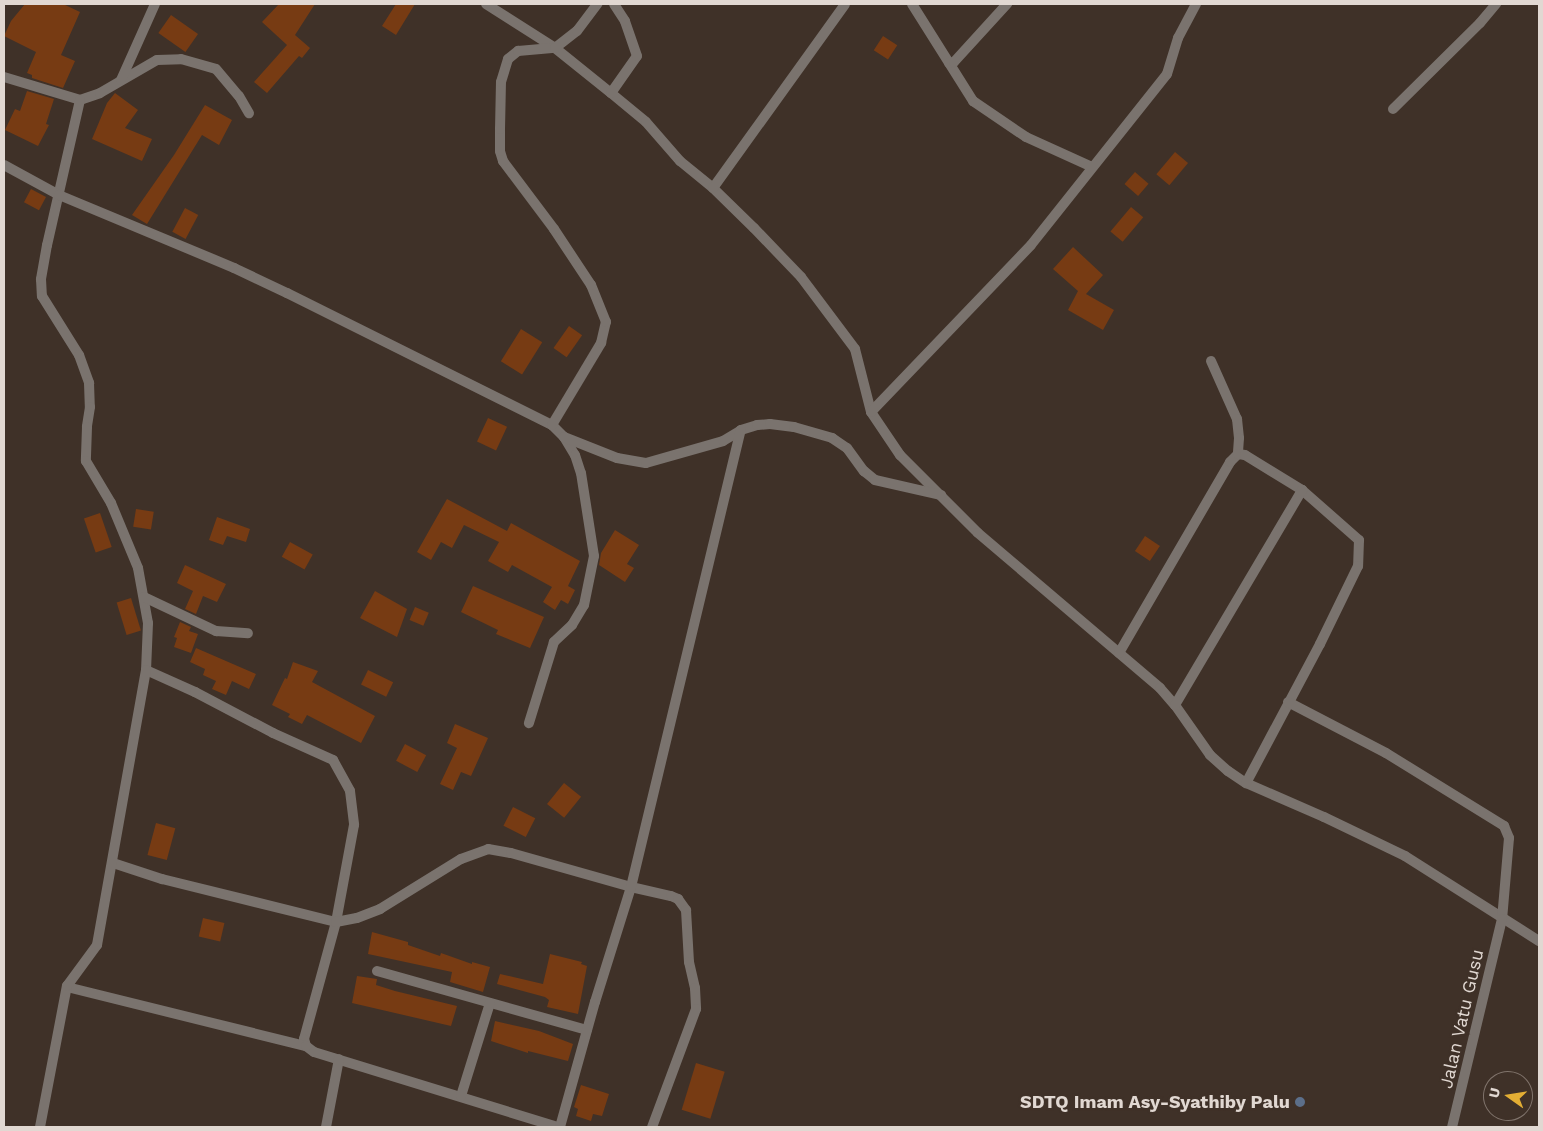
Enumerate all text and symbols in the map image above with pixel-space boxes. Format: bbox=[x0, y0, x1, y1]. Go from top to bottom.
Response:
street label: Jalan Vatu Gusu bbox=[1435, 947, 1489, 1091]
north arrow bbox=[1483, 1071, 1533, 1121]
text: U bbox=[1485, 1086, 1503, 1100]
place label: SDTQ Imam Asy-Syathiby Palu bbox=[1019, 1091, 1290, 1113]
marker: SDTQ Imam Asy-Syathiby Palu bbox=[1294, 1096, 1306, 1108]

